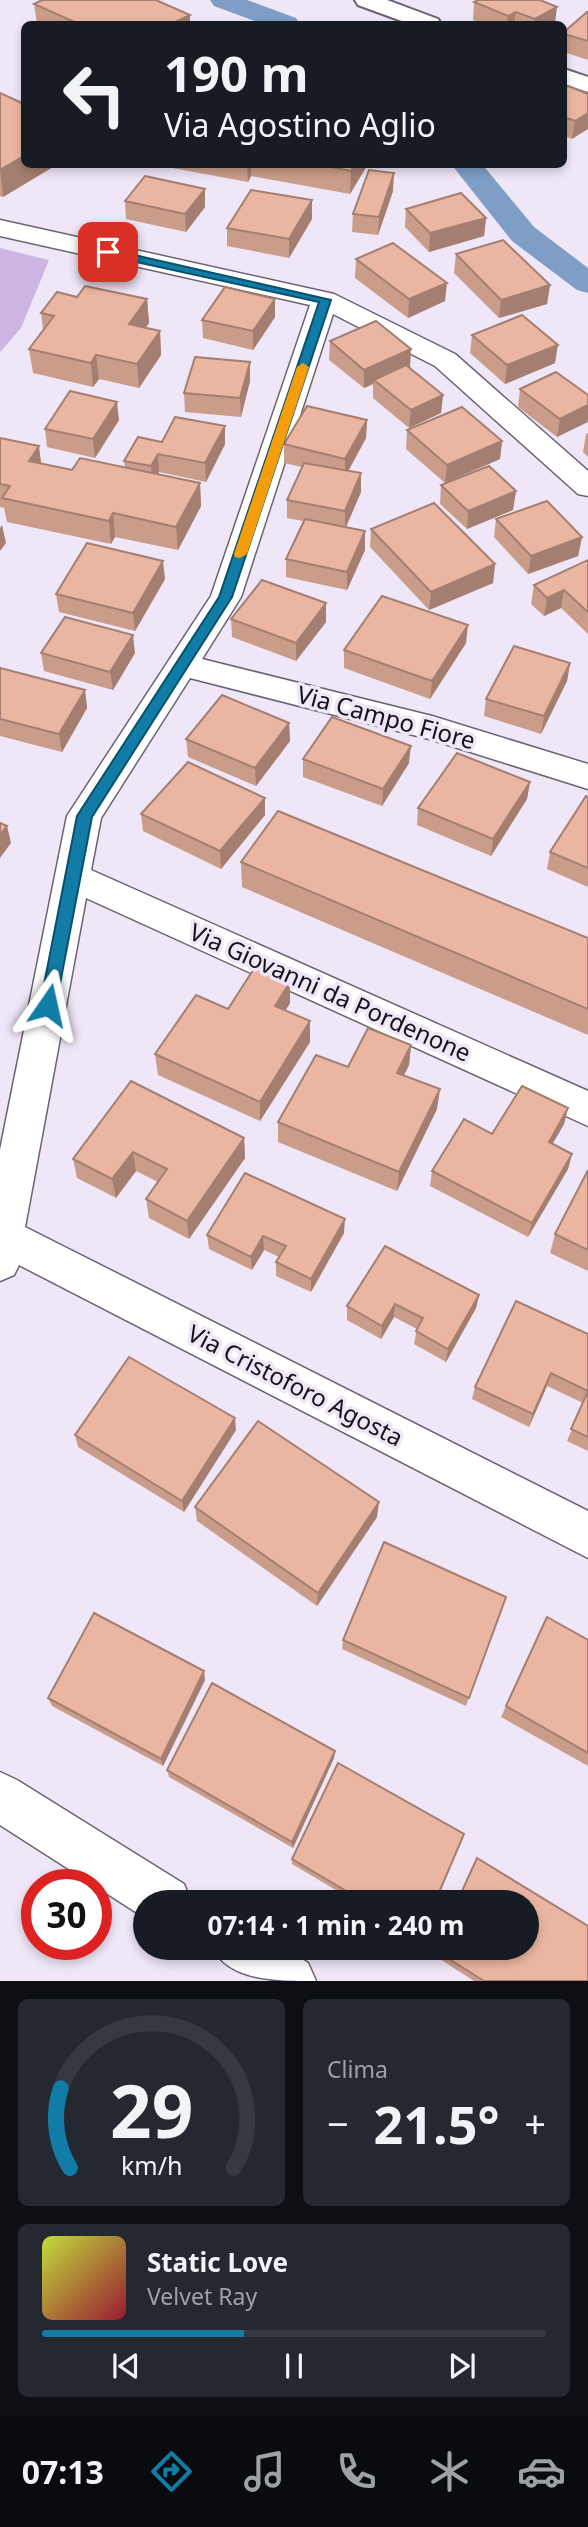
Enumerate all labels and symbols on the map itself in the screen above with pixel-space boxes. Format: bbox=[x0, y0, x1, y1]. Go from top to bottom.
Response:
pin bbox=[78, 222, 138, 282]
street label: Via Campo Fiore bbox=[294, 677, 479, 756]
street label: Via Giovanni da Pordenone bbox=[185, 915, 477, 1069]
position arrow bbox=[11, 968, 85, 1042]
street label: Via Cristoforo Agosta bbox=[182, 1316, 409, 1453]
speed limit sign: 30 bbox=[21, 1869, 112, 1960]

